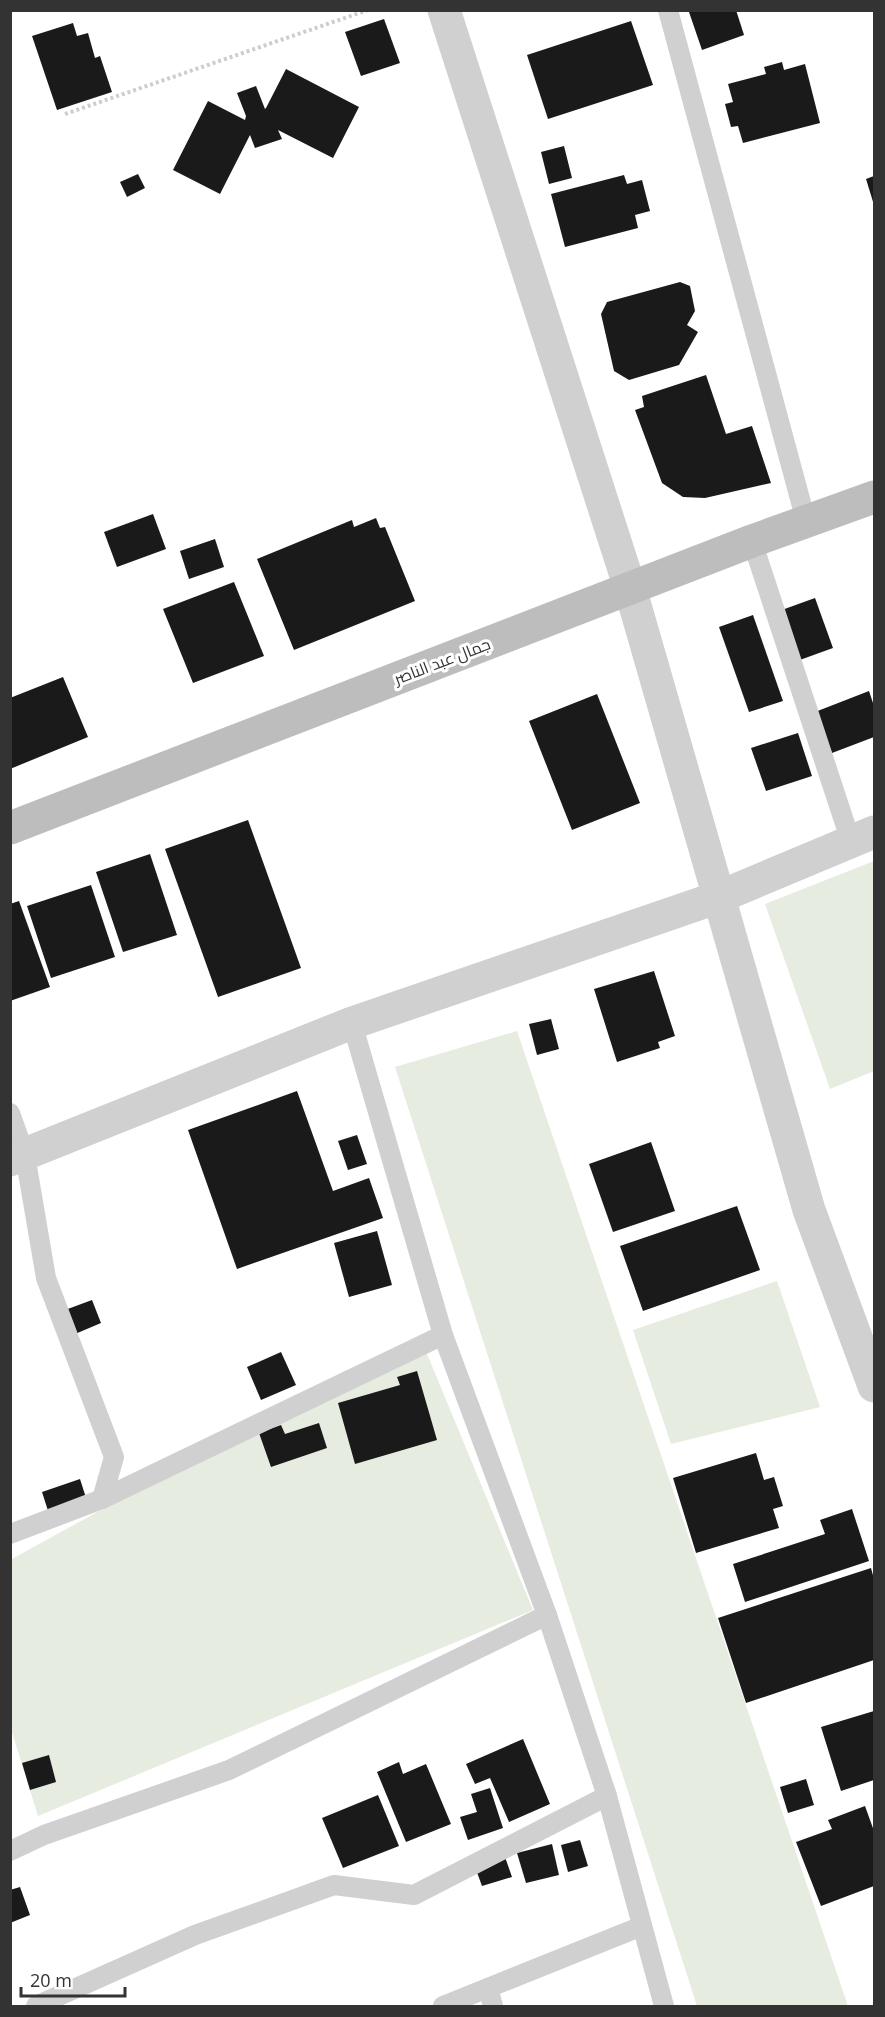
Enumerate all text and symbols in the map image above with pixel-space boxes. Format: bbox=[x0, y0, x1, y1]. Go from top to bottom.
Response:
street label: جمال عبد الناصر bbox=[390, 633, 493, 690]
scale bar bbox=[21, 1960, 124, 1998]
text: 20 m bbox=[30, 1968, 72, 1992]

